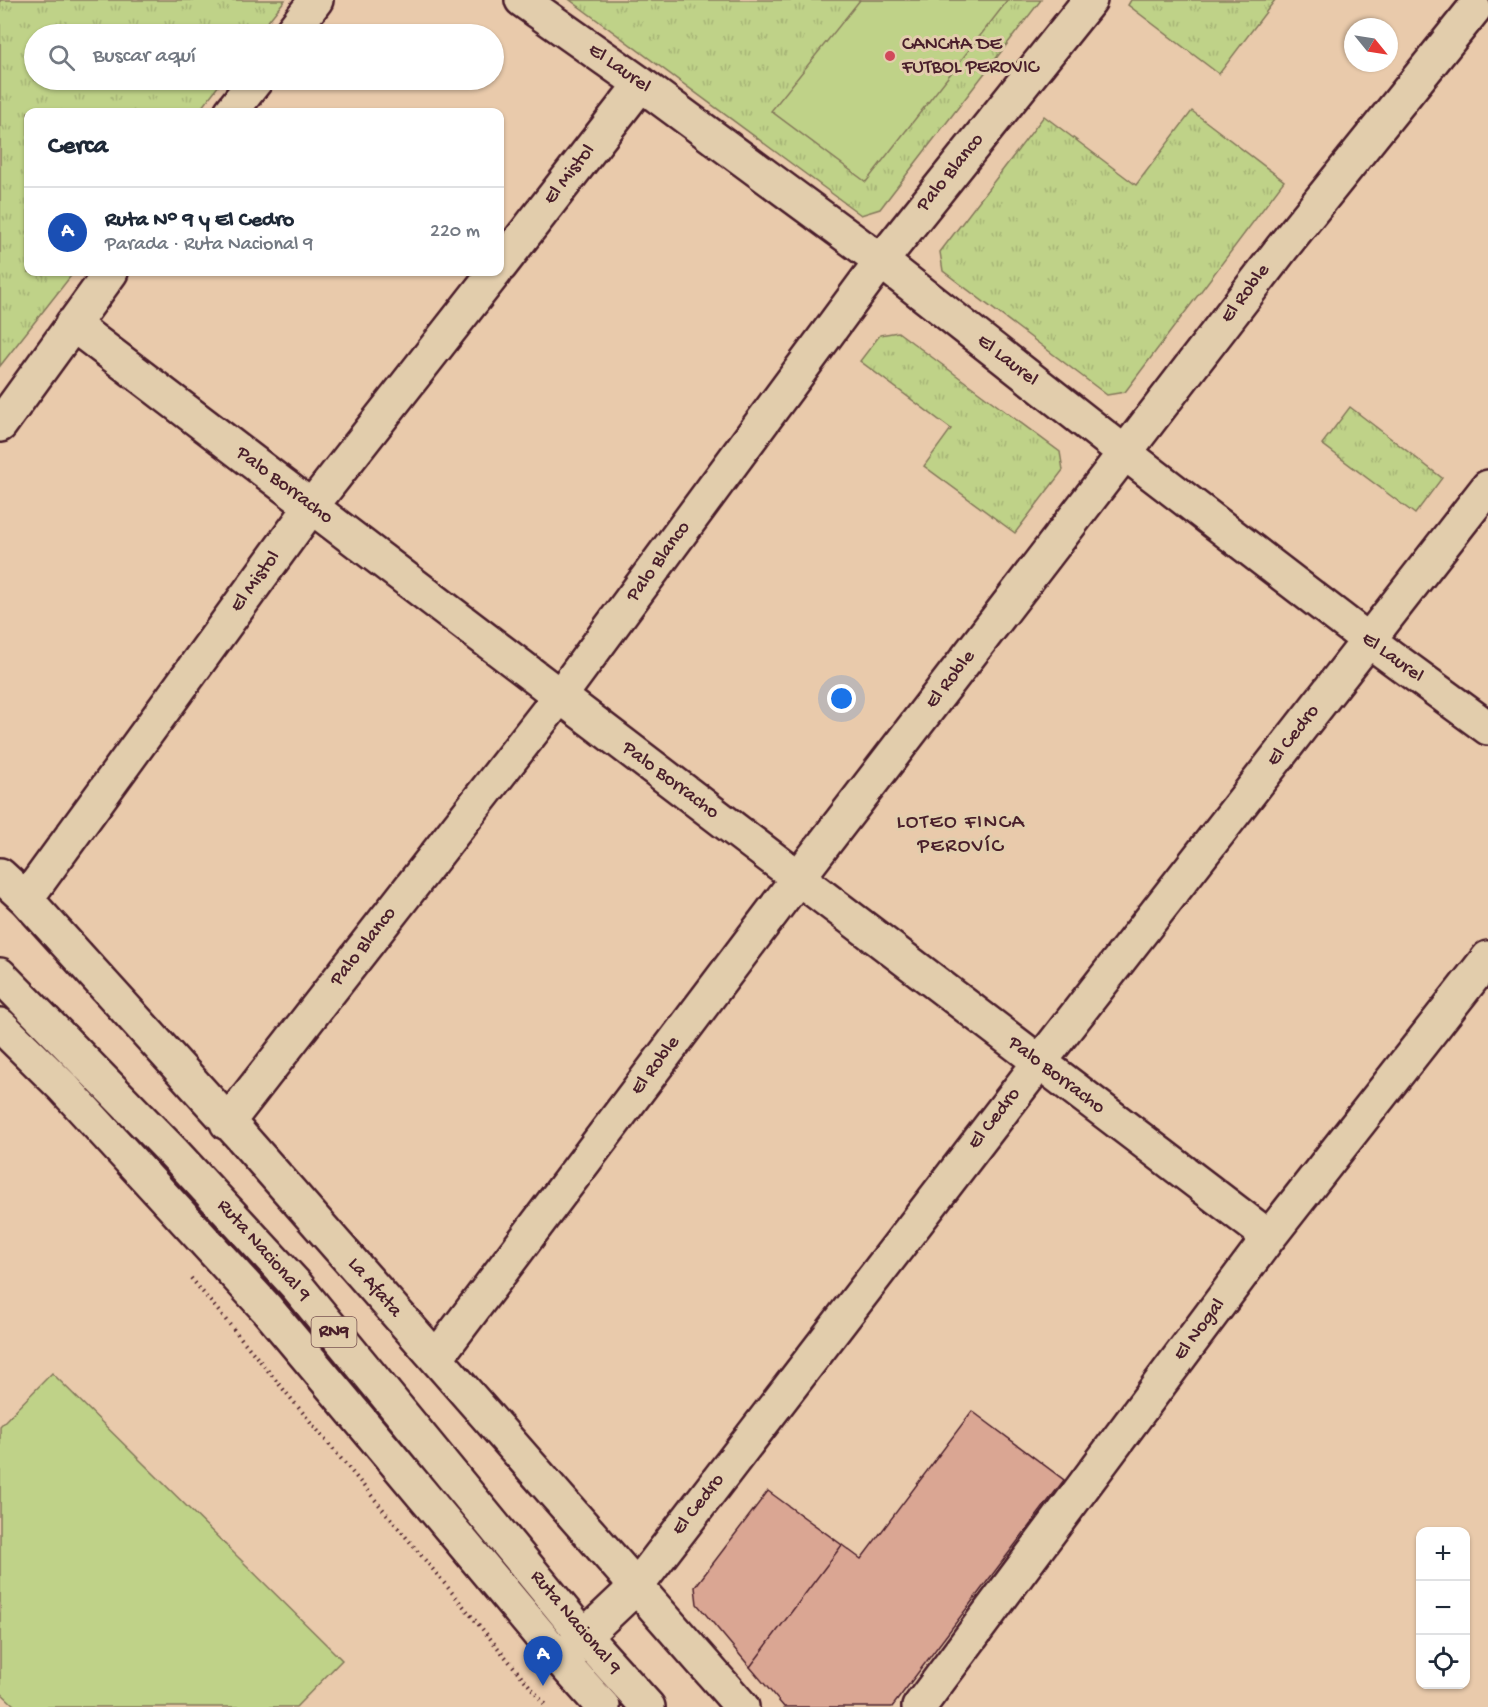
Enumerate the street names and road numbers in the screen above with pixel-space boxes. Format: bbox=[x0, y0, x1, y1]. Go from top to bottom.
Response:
street label: El Laurel bbox=[583, 39, 655, 99]
street label: Palo Blanco bbox=[912, 129, 990, 218]
street label: El Mistol bbox=[539, 140, 601, 210]
street label: El Roble bbox=[1216, 259, 1276, 328]
street label: El Laurel bbox=[972, 330, 1042, 392]
street label: Palo Borracho bbox=[230, 441, 337, 530]
street label: Palo Blanco bbox=[621, 517, 696, 608]
street label: El Mistol bbox=[226, 547, 286, 617]
street label: El Laurel bbox=[1356, 628, 1428, 688]
street label: El Roble bbox=[921, 646, 981, 714]
street label: El Cedro bbox=[1263, 701, 1325, 771]
street label: Palo Borracho bbox=[616, 736, 723, 825]
street label: Palo Blanco bbox=[325, 903, 402, 992]
street label: El Roble bbox=[626, 1031, 686, 1100]
street label: Palo Borracho bbox=[1002, 1031, 1109, 1120]
street label: El Cedro bbox=[964, 1084, 1026, 1154]
street label: Ruta Nacional 9 bbox=[211, 1195, 315, 1307]
street label: La Afata bbox=[342, 1253, 407, 1323]
street label: El Nogal bbox=[1169, 1294, 1231, 1366]
road number: RN9 bbox=[312, 1317, 356, 1347]
street label: El Cedro bbox=[668, 1470, 730, 1540]
street label: Ruta Nacional 9 bbox=[525, 1566, 625, 1680]

